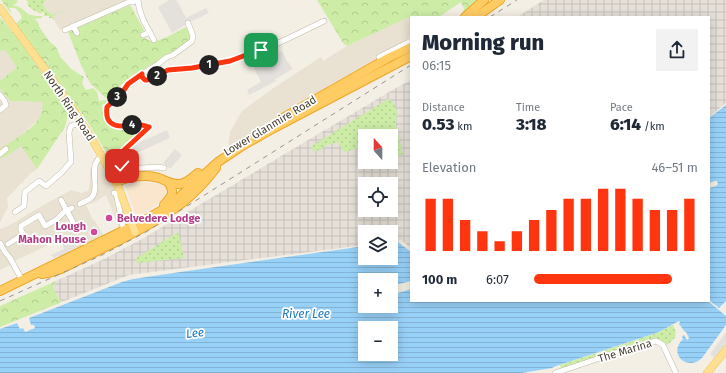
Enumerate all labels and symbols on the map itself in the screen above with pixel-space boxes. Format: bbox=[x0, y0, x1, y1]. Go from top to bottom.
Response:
pin bbox=[244, 33, 278, 67]
pin: 1 bbox=[199, 55, 219, 75]
pin: 2 bbox=[147, 66, 167, 86]
street label: North Ring Road bbox=[41, 68, 97, 144]
pin: 3 bbox=[107, 87, 127, 107]
street label: Lower Glanmire Road bbox=[221, 93, 319, 159]
pin: 4 bbox=[122, 115, 142, 135]
north arrow bbox=[358, 129, 398, 169]
pin bbox=[105, 149, 139, 183]
place label: Belvedere Lodge bbox=[117, 212, 200, 225]
marker: Belvedere Lodge bbox=[104, 213, 114, 223]
place label: Lough Mahon House bbox=[18, 220, 86, 246]
marker: Lough Mahon House bbox=[89, 227, 99, 237]
water label: River Lee bbox=[282, 307, 330, 321]
water label: Lee bbox=[185, 325, 205, 341]
street label: The Marina bbox=[597, 337, 653, 365]

